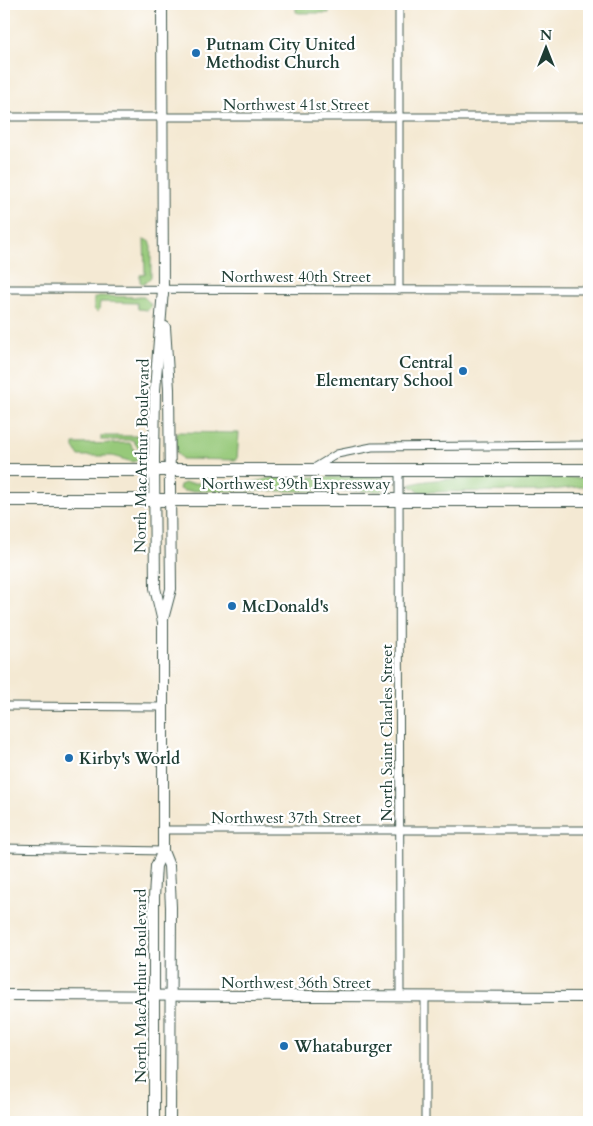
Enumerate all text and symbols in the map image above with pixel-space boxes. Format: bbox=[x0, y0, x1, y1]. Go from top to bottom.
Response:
north arrow bbox=[520, 22, 570, 72]
text: N bbox=[540, 26, 552, 45]
place label: Putnam City United Methodist Church bbox=[206, 34, 355, 74]
marker: Putnam City United Methodist Church bbox=[190, 47, 202, 59]
street label: Northwest 41st Street bbox=[223, 94, 369, 116]
street label: Northwest 40th Street bbox=[221, 266, 371, 288]
place label: Central Elementary School bbox=[316, 352, 453, 392]
street label: North MacArthur Boulevard bbox=[129, 358, 155, 553]
marker: Central Elementary School bbox=[457, 365, 469, 377]
street label: Northwest 39th Expressway bbox=[201, 473, 391, 495]
place label: McDonald's bbox=[242, 596, 329, 618]
marker: McDonald's bbox=[226, 600, 238, 612]
street label: North Saint Charles Street bbox=[376, 644, 398, 822]
place label: Kirby's World bbox=[79, 748, 180, 770]
marker: Kirby's World bbox=[63, 752, 75, 764]
street label: Northwest 37th Street bbox=[211, 807, 361, 829]
street label: North MacArthur Boulevard bbox=[130, 888, 152, 1083]
street label: Northwest 36th Street bbox=[221, 972, 371, 994]
place label: Whataburger bbox=[293, 1036, 392, 1058]
marker: Whataburger bbox=[278, 1040, 290, 1052]

